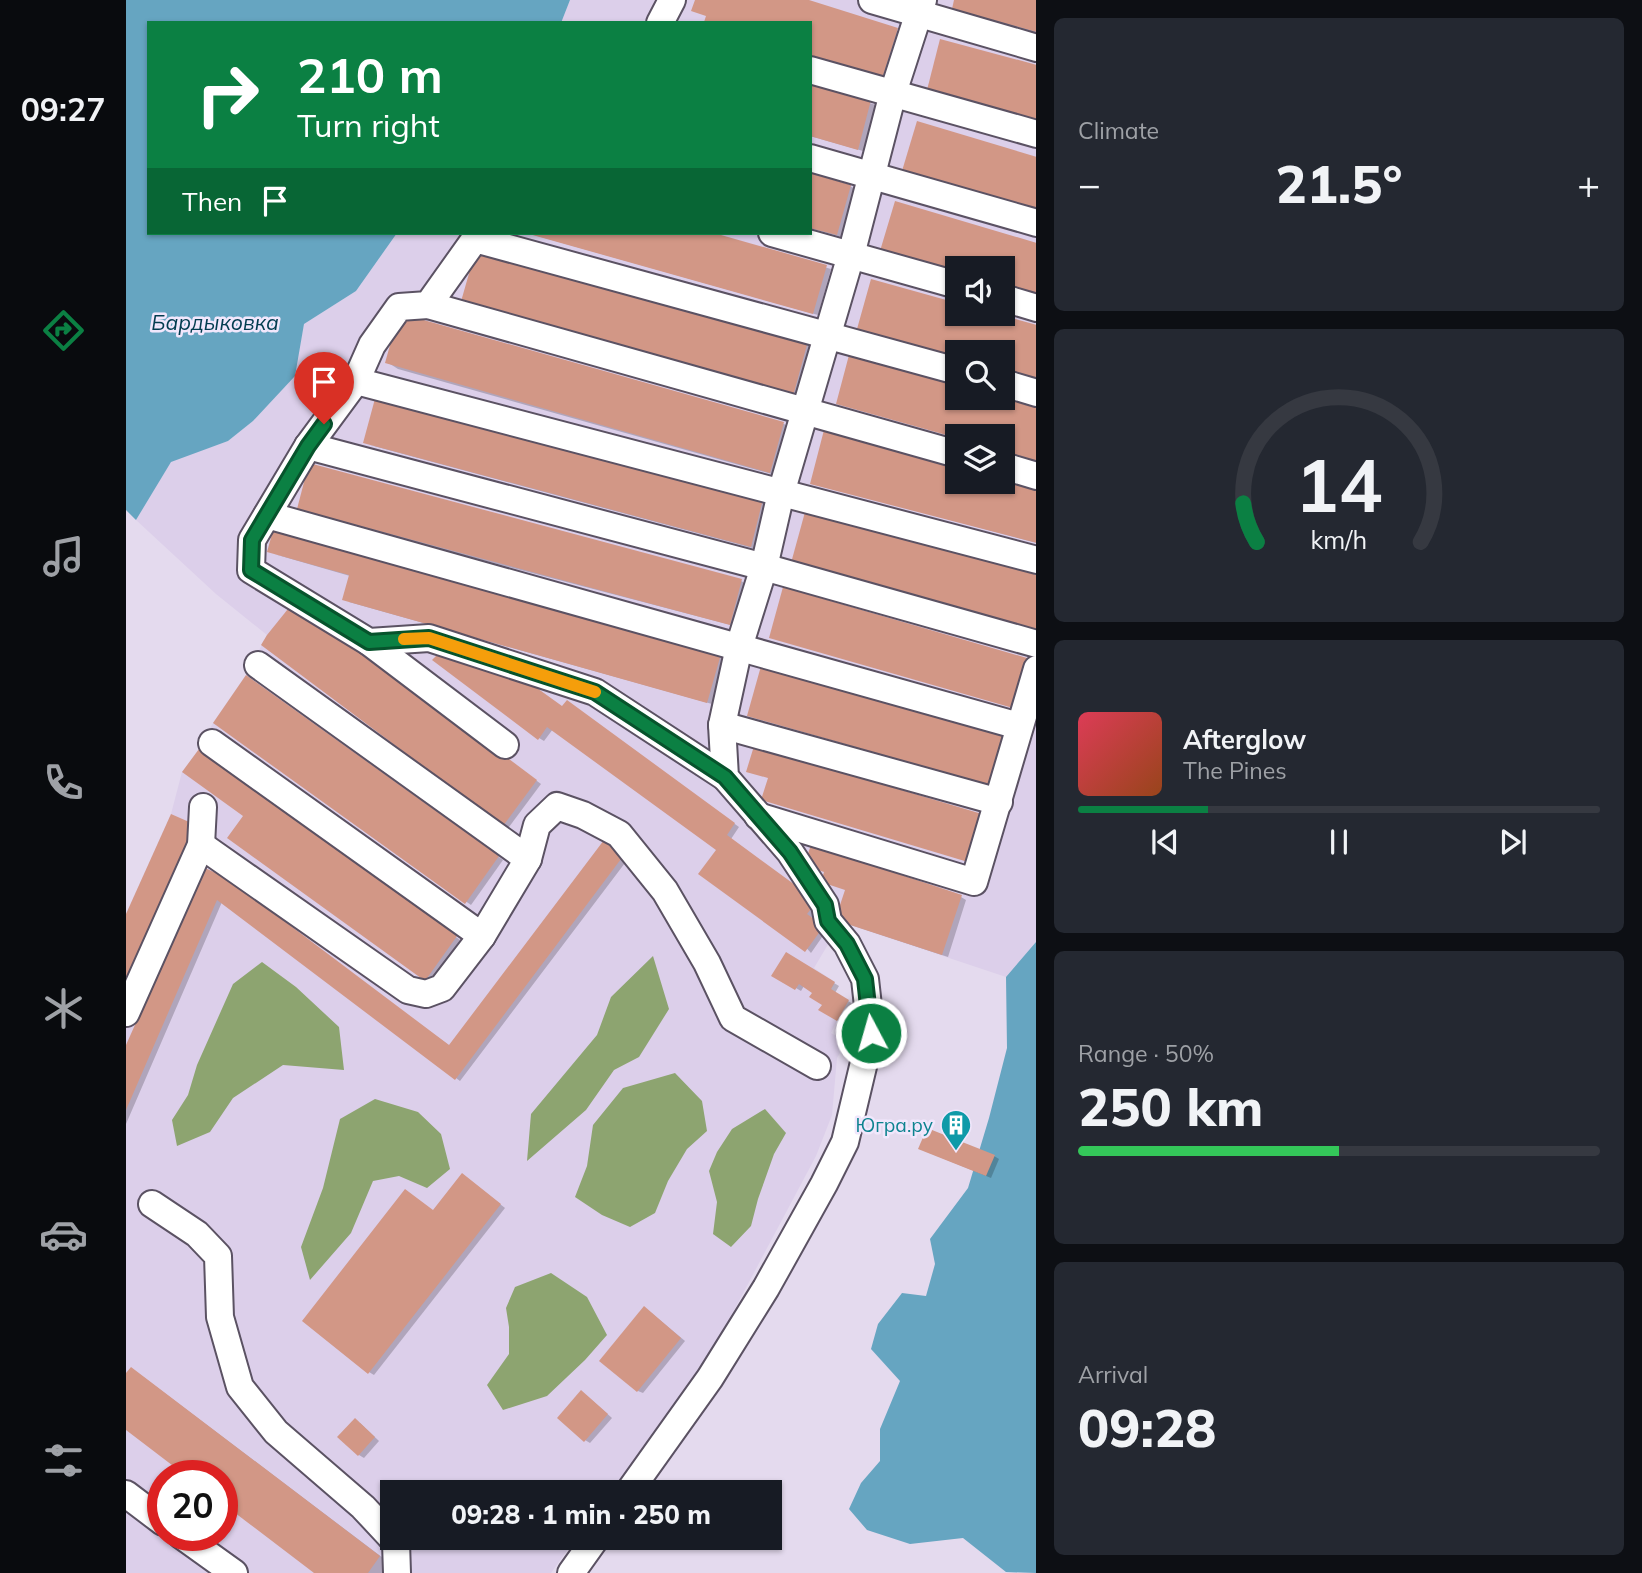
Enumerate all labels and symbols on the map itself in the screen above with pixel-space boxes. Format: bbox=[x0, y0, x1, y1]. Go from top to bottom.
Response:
water label: Бардыковка bbox=[151, 309, 279, 335]
pin bbox=[294, 352, 354, 424]
position arrow bbox=[834, 996, 908, 1070]
building icon: Югра.ру bbox=[939, 1108, 973, 1152]
place label: Югра.ру bbox=[856, 1113, 933, 1137]
speed limit sign: 20 bbox=[147, 1460, 238, 1551]

